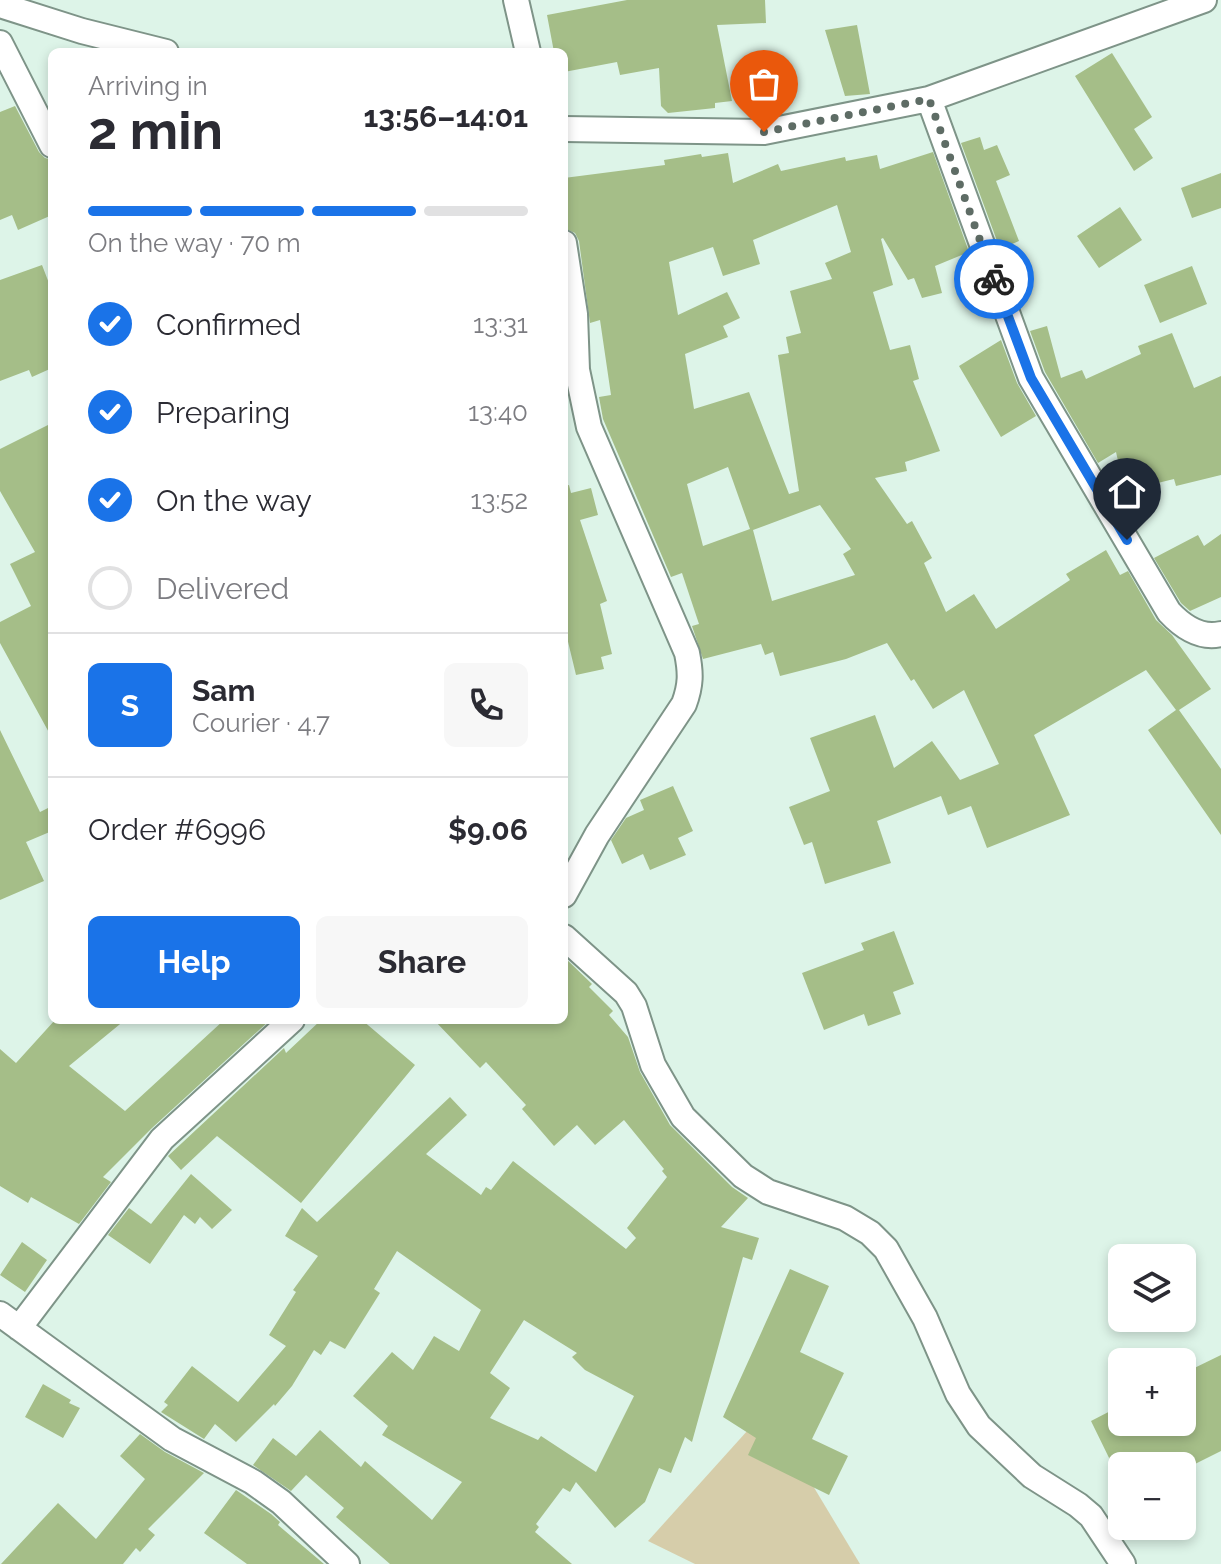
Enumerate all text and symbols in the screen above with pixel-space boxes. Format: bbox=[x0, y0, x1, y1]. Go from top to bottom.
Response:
pin bbox=[730, 50, 798, 132]
icon: bag bbox=[742, 62, 786, 106]
text: Arriving in bbox=[88, 71, 208, 101]
text: 13:56–14:01 bbox=[364, 99, 528, 134]
text: 2 min bbox=[88, 100, 223, 161]
text: On the way · 70 m bbox=[88, 228, 301, 258]
courier bbox=[954, 239, 1034, 319]
icon: bike bbox=[972, 257, 1016, 301]
icon: check bbox=[88, 302, 132, 346]
text: Confirmed bbox=[156, 307, 301, 342]
text: 13:31 bbox=[473, 309, 528, 339]
icon: check bbox=[88, 390, 132, 434]
text: Preparing bbox=[156, 395, 290, 430]
text: 13:40 bbox=[468, 397, 528, 427]
pin bbox=[1093, 458, 1161, 540]
icon: home bbox=[1105, 470, 1149, 514]
icon: check bbox=[88, 478, 132, 522]
text: On the way bbox=[156, 483, 312, 518]
text: 13:52 bbox=[470, 485, 528, 515]
text: Delivered bbox=[156, 571, 289, 606]
button: phone bbox=[444, 663, 528, 747]
text: Sam bbox=[192, 673, 255, 708]
text: S bbox=[121, 688, 139, 723]
text: Courier · 4.7 bbox=[192, 708, 330, 738]
text: Order #6996 bbox=[88, 812, 266, 847]
text: $9.06 bbox=[448, 812, 528, 847]
button: Help bbox=[88, 916, 300, 1008]
button: Share bbox=[316, 916, 528, 1008]
map controls bbox=[1108, 1244, 1196, 1540]
button: layers bbox=[1108, 1244, 1196, 1332]
button: + bbox=[1108, 1348, 1196, 1436]
button: − bbox=[1108, 1452, 1196, 1540]

